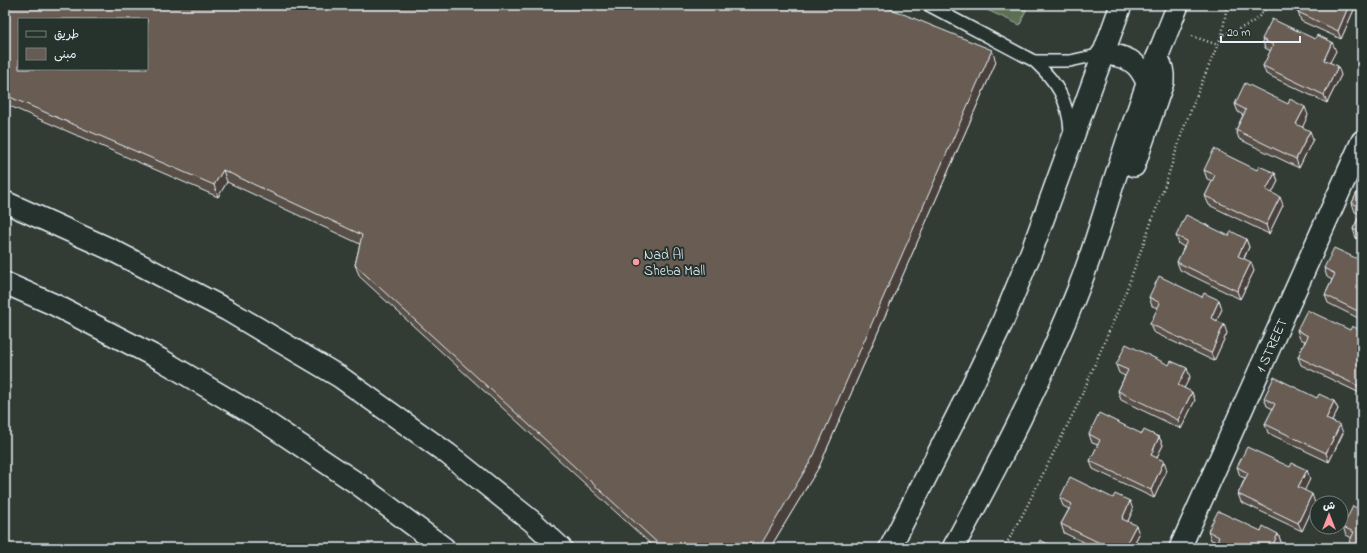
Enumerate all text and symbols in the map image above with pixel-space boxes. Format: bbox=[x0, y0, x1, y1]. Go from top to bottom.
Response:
legend bbox=[18, 18, 148, 70]
scale bar bbox=[1221, 18, 1300, 44]
text: 20 m bbox=[1227, 24, 1250, 42]
text: طريق bbox=[54, 26, 79, 44]
text: مبنى bbox=[54, 46, 77, 64]
place label: Nad Al Sheba Mall bbox=[644, 245, 705, 282]
marker: Nad Al Sheba Mall bbox=[631, 257, 641, 267]
street label: 1 STREET bbox=[1251, 315, 1294, 376]
north arrow bbox=[1309, 495, 1349, 535]
text: ش bbox=[1323, 498, 1335, 514]

